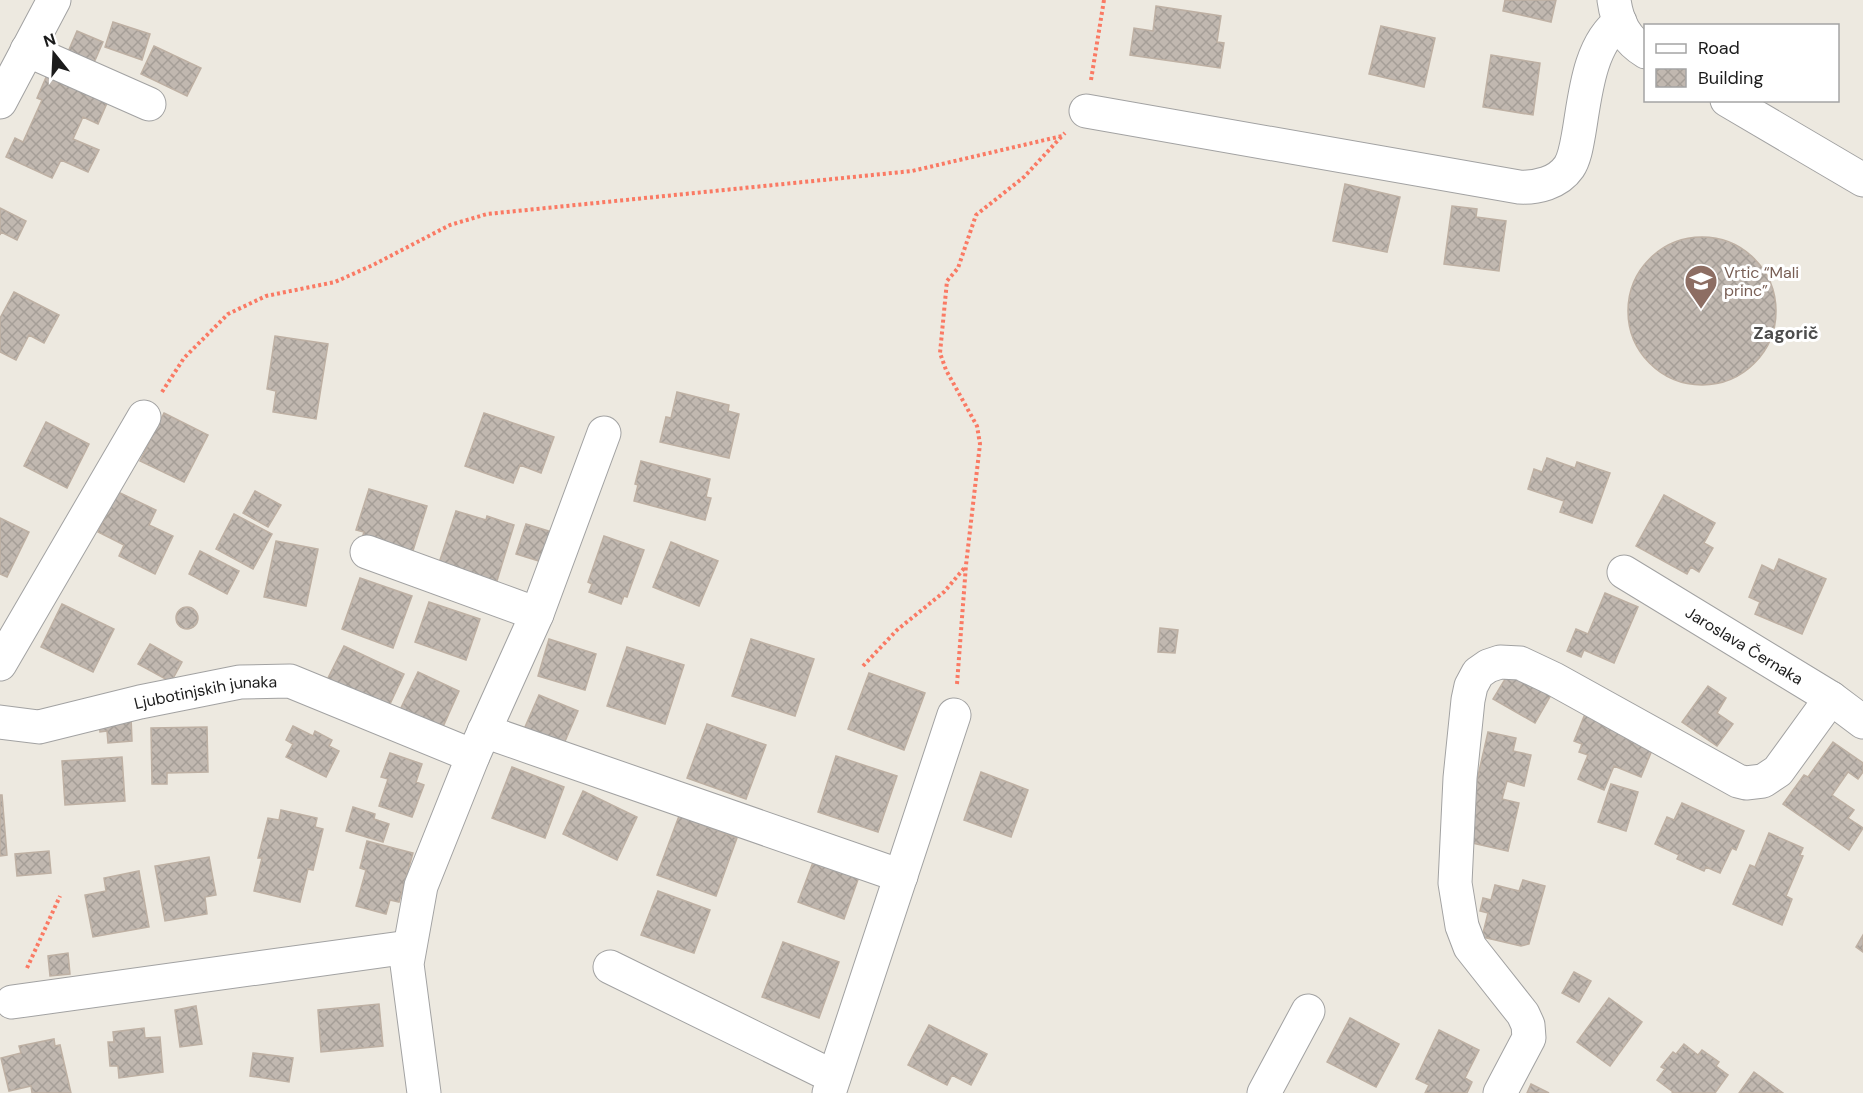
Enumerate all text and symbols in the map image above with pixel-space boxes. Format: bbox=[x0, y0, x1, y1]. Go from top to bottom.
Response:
north arrow bbox=[24, 24, 84, 84]
legend bbox=[1644, 24, 1839, 102]
text: N bbox=[41, 28, 58, 52]
text: Road bbox=[1698, 36, 1740, 60]
text: Building bbox=[1698, 66, 1763, 90]
place label: Vrtic “Mali princ” bbox=[1724, 262, 1799, 301]
school or university icon: Vrtic “Mali princ” bbox=[1683, 263, 1719, 310]
district label: Zagorič bbox=[1753, 321, 1819, 345]
street label: Jaroslava Černaka bbox=[1682, 601, 1807, 689]
street label: Ljubotinjskih junaka bbox=[132, 671, 277, 714]

